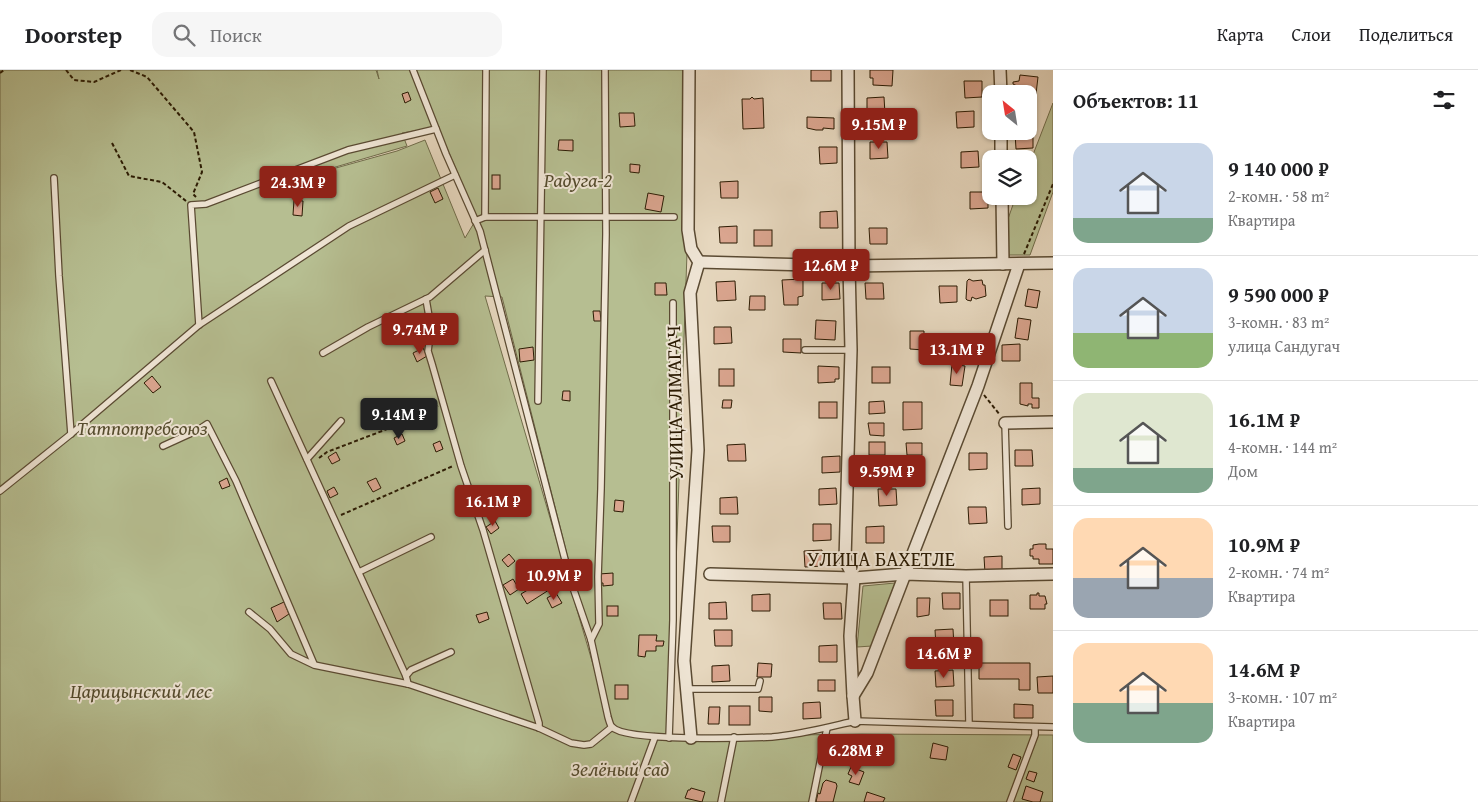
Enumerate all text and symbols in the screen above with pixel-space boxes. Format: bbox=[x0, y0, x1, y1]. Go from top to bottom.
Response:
search box bbox=[152, 12, 502, 57]
text: Doorstep bbox=[25, 17, 122, 52]
icon: search bbox=[170, 21, 198, 49]
text: Поиск bbox=[210, 21, 262, 49]
text: Карта bbox=[1217, 21, 1264, 48]
text: Слои bbox=[1292, 21, 1331, 48]
text: Поделиться bbox=[1359, 21, 1453, 48]
north arrow bbox=[982, 85, 1038, 140]
map controls bbox=[982, 85, 1037, 205]
text: Объектов: 11 bbox=[1073, 85, 1199, 116]
icon: filters bbox=[1430, 86, 1458, 114]
pin: 9.15M ₽ bbox=[833, 108, 925, 150]
text: 9.15M ₽ bbox=[852, 112, 906, 136]
button: layers bbox=[982, 150, 1037, 205]
text: 9 140 000 ₽ bbox=[1228, 153, 1329, 184]
icon: home bbox=[1113, 163, 1173, 223]
park label: Радуга-2 bbox=[543, 165, 612, 194]
pin: 24.3M ₽ bbox=[252, 166, 344, 208]
text: 24.3M ₽ bbox=[271, 170, 325, 194]
text: 2-комн. · 58 m² bbox=[1228, 184, 1329, 208]
text: Квартира bbox=[1228, 208, 1295, 232]
pin: 12.6M ₽ bbox=[785, 248, 877, 291]
text: 12.6M ₽ bbox=[804, 253, 858, 277]
text: 9 590 000 ₽ bbox=[1228, 279, 1329, 310]
icon: home bbox=[1113, 288, 1173, 348]
text: 3-комн. · 83 m² bbox=[1228, 310, 1329, 334]
pin: 9.74M ₽ bbox=[374, 312, 466, 355]
text: 9.74M ₽ bbox=[393, 317, 447, 341]
street label: УЛИЦА АЛМАГАЧ bbox=[658, 326, 690, 480]
pin: 13.1M ₽ bbox=[911, 332, 1003, 375]
text: улица Сандугач bbox=[1228, 334, 1340, 358]
text: 13.1M ₽ bbox=[930, 337, 984, 361]
pin: 9.14M ₽ bbox=[353, 398, 445, 440]
text: 9.14M ₽ bbox=[372, 402, 426, 426]
text: 16.1M ₽ bbox=[1228, 404, 1300, 435]
park label: Татпотребсоюз bbox=[77, 413, 207, 442]
icon: home bbox=[1113, 413, 1173, 473]
text: 4-комн. · 144 m² bbox=[1228, 435, 1337, 459]
pin: 9.59M ₽ bbox=[841, 454, 933, 497]
text: 9.59M ₽ bbox=[860, 459, 914, 483]
text: Дом bbox=[1228, 459, 1258, 483]
pin: 16.1M ₽ bbox=[447, 484, 539, 527]
text: 16.1M ₽ bbox=[466, 489, 520, 513]
text: 10.9M ₽ bbox=[1228, 529, 1300, 560]
icon: home bbox=[1113, 538, 1173, 598]
street label: УЛИЦА БАХЕТЛЕ bbox=[807, 544, 955, 573]
pin: 10.9M ₽ bbox=[508, 558, 600, 601]
text: 2-комн. · 74 m² bbox=[1228, 560, 1329, 584]
text: 10.9M ₽ bbox=[527, 563, 581, 587]
text: Квартира bbox=[1228, 584, 1295, 608]
pin: 14.6M ₽ bbox=[898, 636, 990, 679]
text: 14.6M ₽ bbox=[917, 641, 971, 665]
text: 14.6M ₽ bbox=[1228, 654, 1300, 685]
icon: home bbox=[1113, 663, 1173, 723]
park label: Царицынский лес bbox=[70, 676, 213, 705]
text: 3-комн. · 107 m² bbox=[1228, 685, 1337, 709]
text: Квартира bbox=[1228, 709, 1295, 733]
pin: 6.28M ₽ bbox=[810, 734, 902, 776]
text: 6.28M ₽ bbox=[829, 738, 883, 762]
park label: Зелёный сад bbox=[571, 754, 670, 783]

